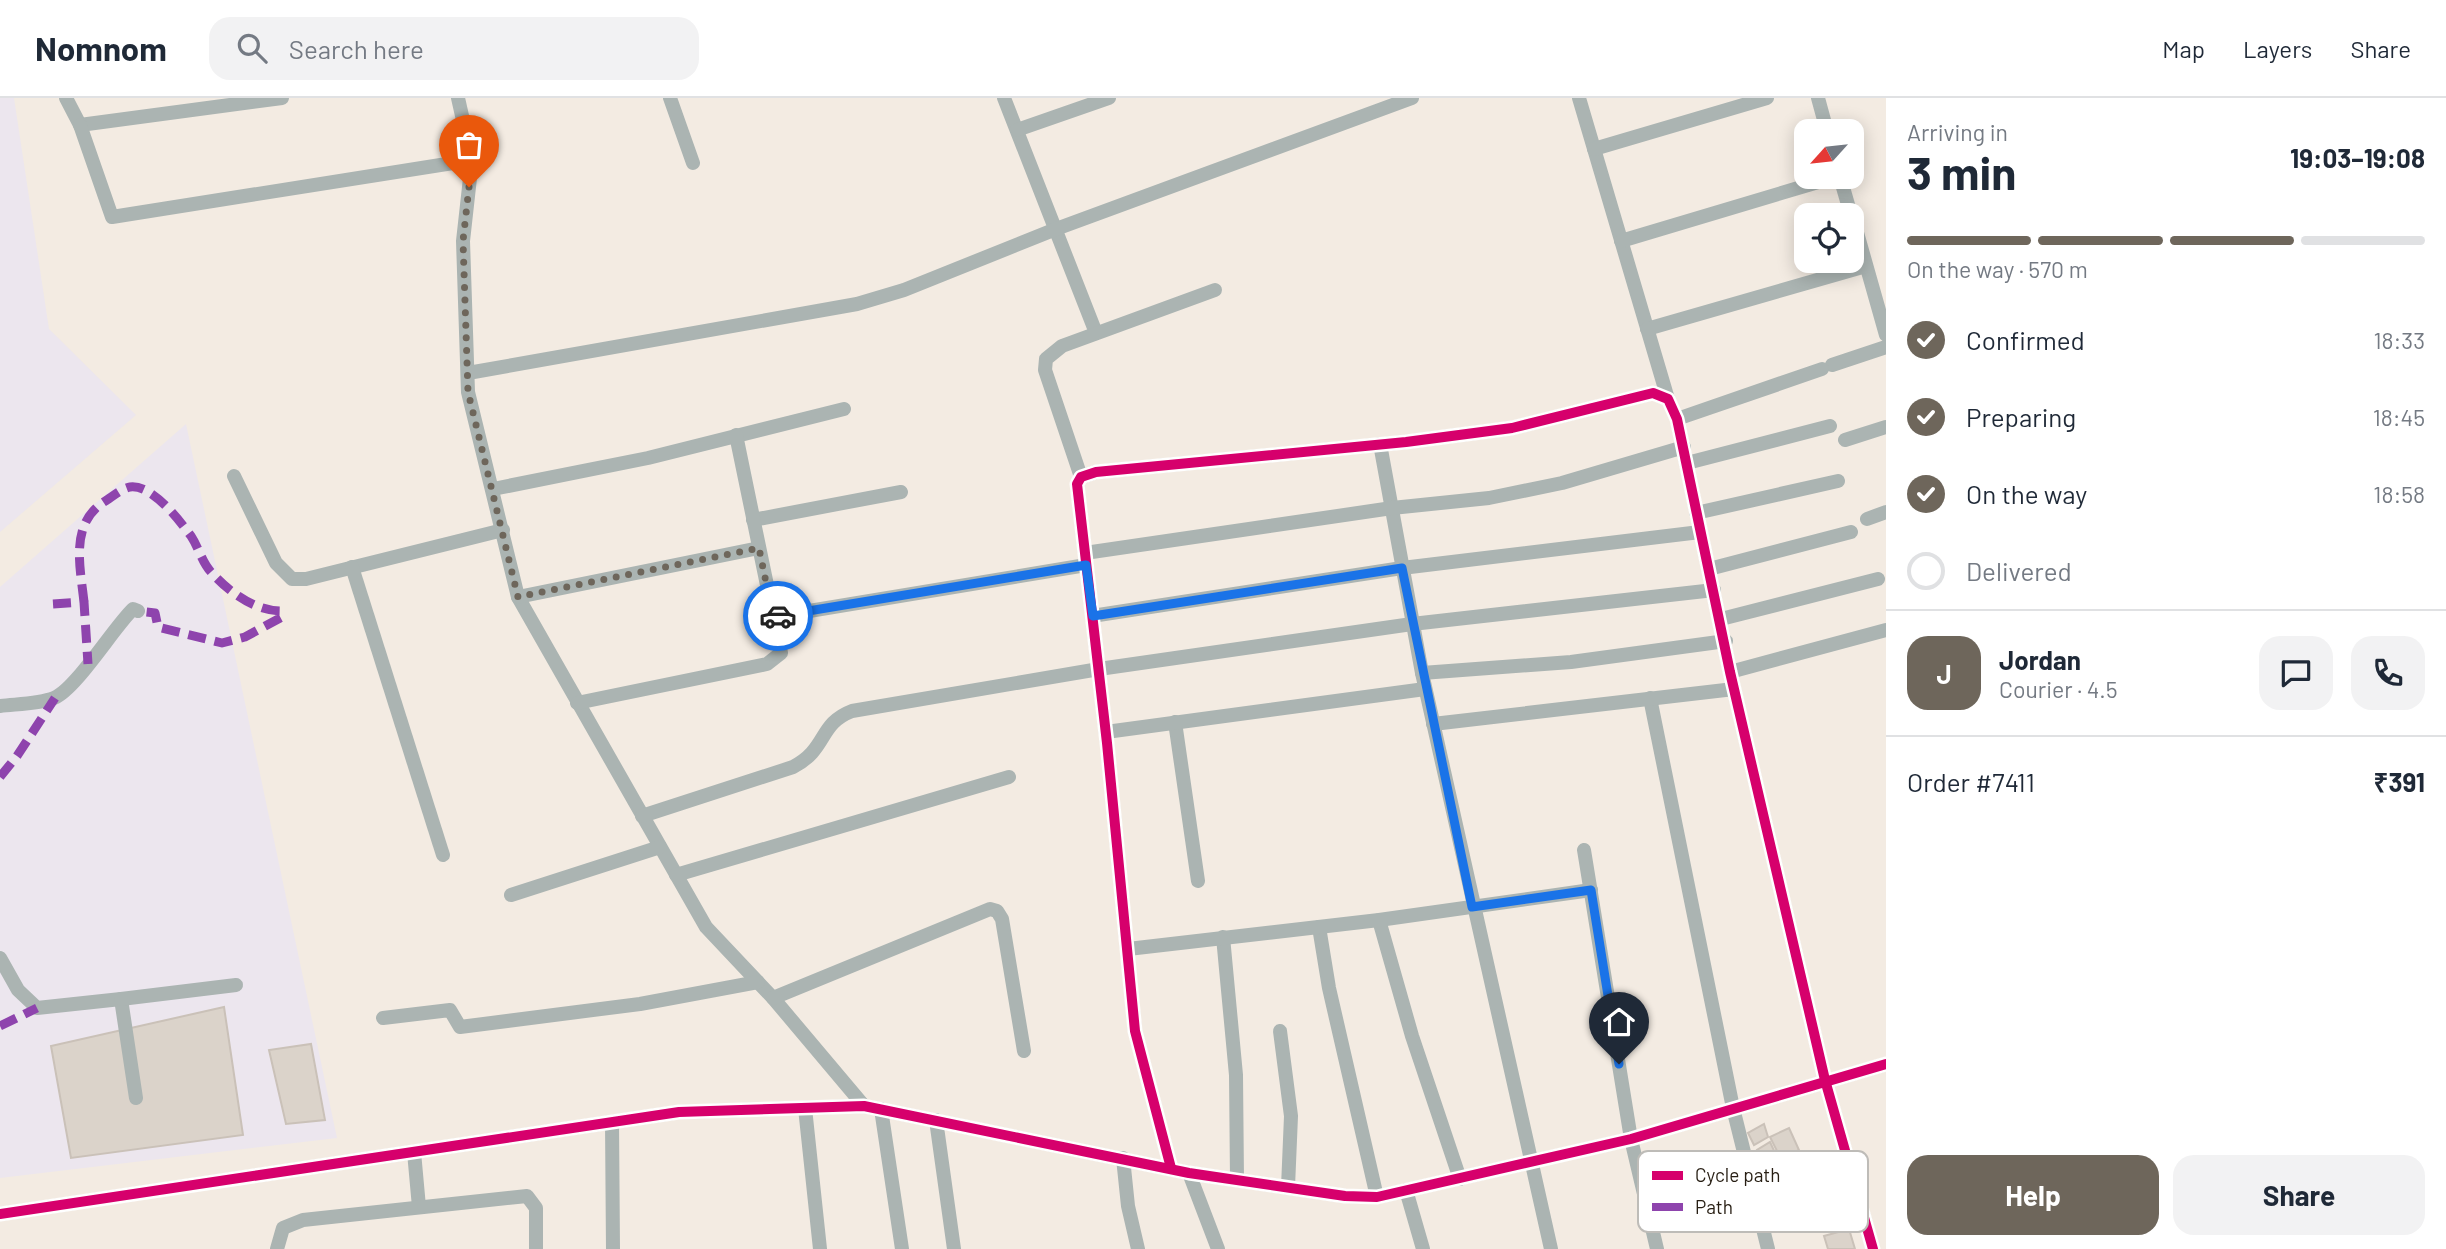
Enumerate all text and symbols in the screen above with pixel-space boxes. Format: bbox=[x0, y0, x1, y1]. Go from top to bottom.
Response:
search box bbox=[209, 17, 699, 80]
text: Nomnom bbox=[35, 28, 167, 68]
icon: search bbox=[233, 29, 271, 67]
text: Search here bbox=[289, 33, 424, 64]
text: Map bbox=[2162, 34, 2205, 63]
text: Layers bbox=[2243, 34, 2312, 63]
text: Share bbox=[2350, 34, 2411, 63]
pin bbox=[439, 115, 499, 187]
text: Arriving in bbox=[1907, 118, 2008, 146]
north arrow bbox=[1794, 119, 1864, 189]
map controls bbox=[1794, 119, 1864, 273]
icon: bag bbox=[450, 126, 488, 164]
text: 19:03–19:08 bbox=[2290, 142, 2425, 173]
text: 3 min bbox=[1907, 144, 2016, 199]
button: locate bbox=[1794, 203, 1864, 273]
text: On the way · 570 m bbox=[1907, 255, 2088, 283]
icon: check bbox=[1907, 321, 1945, 359]
text: Confirmed bbox=[1966, 324, 2085, 355]
text: 18:33 bbox=[2373, 326, 2425, 354]
icon: check bbox=[1907, 398, 1945, 436]
text: Preparing bbox=[1966, 401, 2076, 432]
text: 18:45 bbox=[2373, 403, 2425, 431]
icon: check bbox=[1907, 475, 1945, 513]
text: On the way bbox=[1966, 478, 2087, 509]
text: 18:58 bbox=[2373, 480, 2425, 508]
text: Delivered bbox=[1966, 555, 2072, 586]
courier bbox=[743, 581, 813, 651]
icon: car bbox=[759, 597, 797, 635]
button: chat bbox=[2259, 636, 2333, 710]
button: phone bbox=[2351, 636, 2425, 710]
text: Jordan bbox=[1999, 644, 2081, 675]
text: J bbox=[1936, 658, 1952, 689]
text: Courier · 4.5 bbox=[1999, 675, 2118, 703]
text: Order #7411 bbox=[1907, 766, 2035, 797]
text: ₹391 bbox=[2374, 766, 2425, 797]
pin bbox=[1589, 992, 1649, 1064]
icon: home bbox=[1600, 1003, 1638, 1041]
legend bbox=[1638, 1151, 1868, 1232]
button: Help bbox=[1907, 1155, 2159, 1235]
button: Share bbox=[2173, 1155, 2425, 1235]
text: Cycle path bbox=[1695, 1163, 1780, 1186]
text: Path bbox=[1695, 1195, 1733, 1218]

